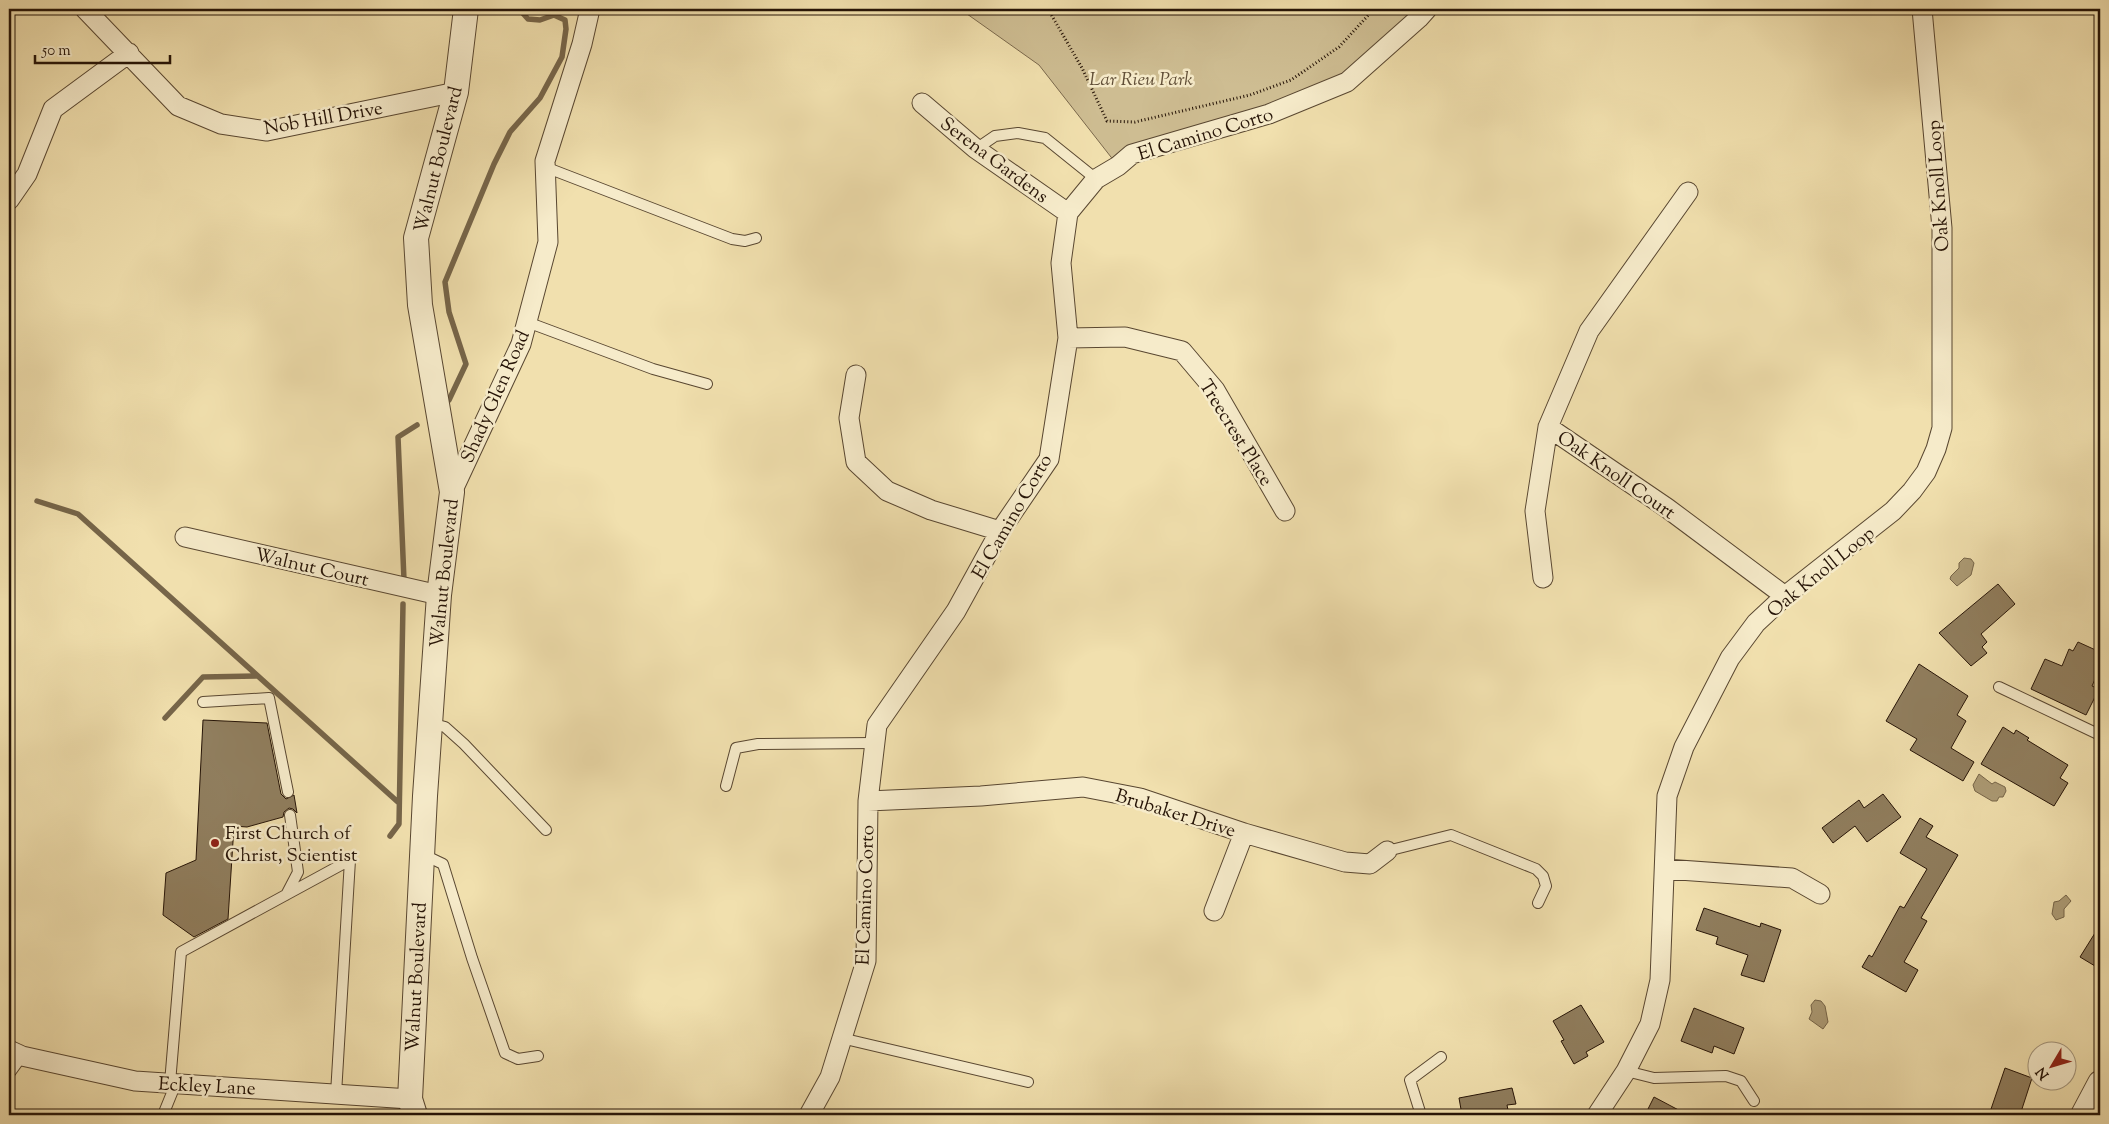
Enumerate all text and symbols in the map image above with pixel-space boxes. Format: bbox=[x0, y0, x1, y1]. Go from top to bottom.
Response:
scale bar bbox=[35, 32, 170, 64]
text: 50 m bbox=[41, 41, 71, 62]
park label: Lar Rieu Park bbox=[1089, 67, 1193, 94]
street label: Walnut Boulevard bbox=[408, 83, 471, 236]
street label: Nob Hill Drive bbox=[262, 96, 385, 143]
street label: El Camino Corto bbox=[1135, 102, 1277, 169]
street label: Serena Gardens bbox=[934, 111, 1053, 211]
street label: Oak Knoll Loop bbox=[1921, 119, 1958, 252]
street label: Shady Glen Road bbox=[455, 326, 538, 468]
street label: Treecrest Place bbox=[1191, 375, 1278, 492]
street label: Oak Knoll Court bbox=[1551, 425, 1681, 527]
street label: El Camino Corto bbox=[966, 450, 1060, 585]
street label: Walnut Boulevard bbox=[424, 497, 467, 649]
street label: Oak Knoll Loop bbox=[1762, 521, 1881, 625]
street label: Walnut Court bbox=[252, 542, 372, 595]
street label: Brubaker Drive bbox=[1112, 783, 1239, 846]
place label: First Church of Christ, Scientist bbox=[225, 821, 358, 870]
street label: El Camino Corto bbox=[851, 824, 882, 966]
marker: First Church of Christ, Scientist bbox=[209, 837, 221, 849]
street label: Walnut Boulevard bbox=[400, 901, 435, 1053]
north arrow bbox=[2026, 1042, 2076, 1092]
text: N bbox=[2032, 1062, 2055, 1083]
street label: Eckley Lane bbox=[157, 1071, 256, 1104]

